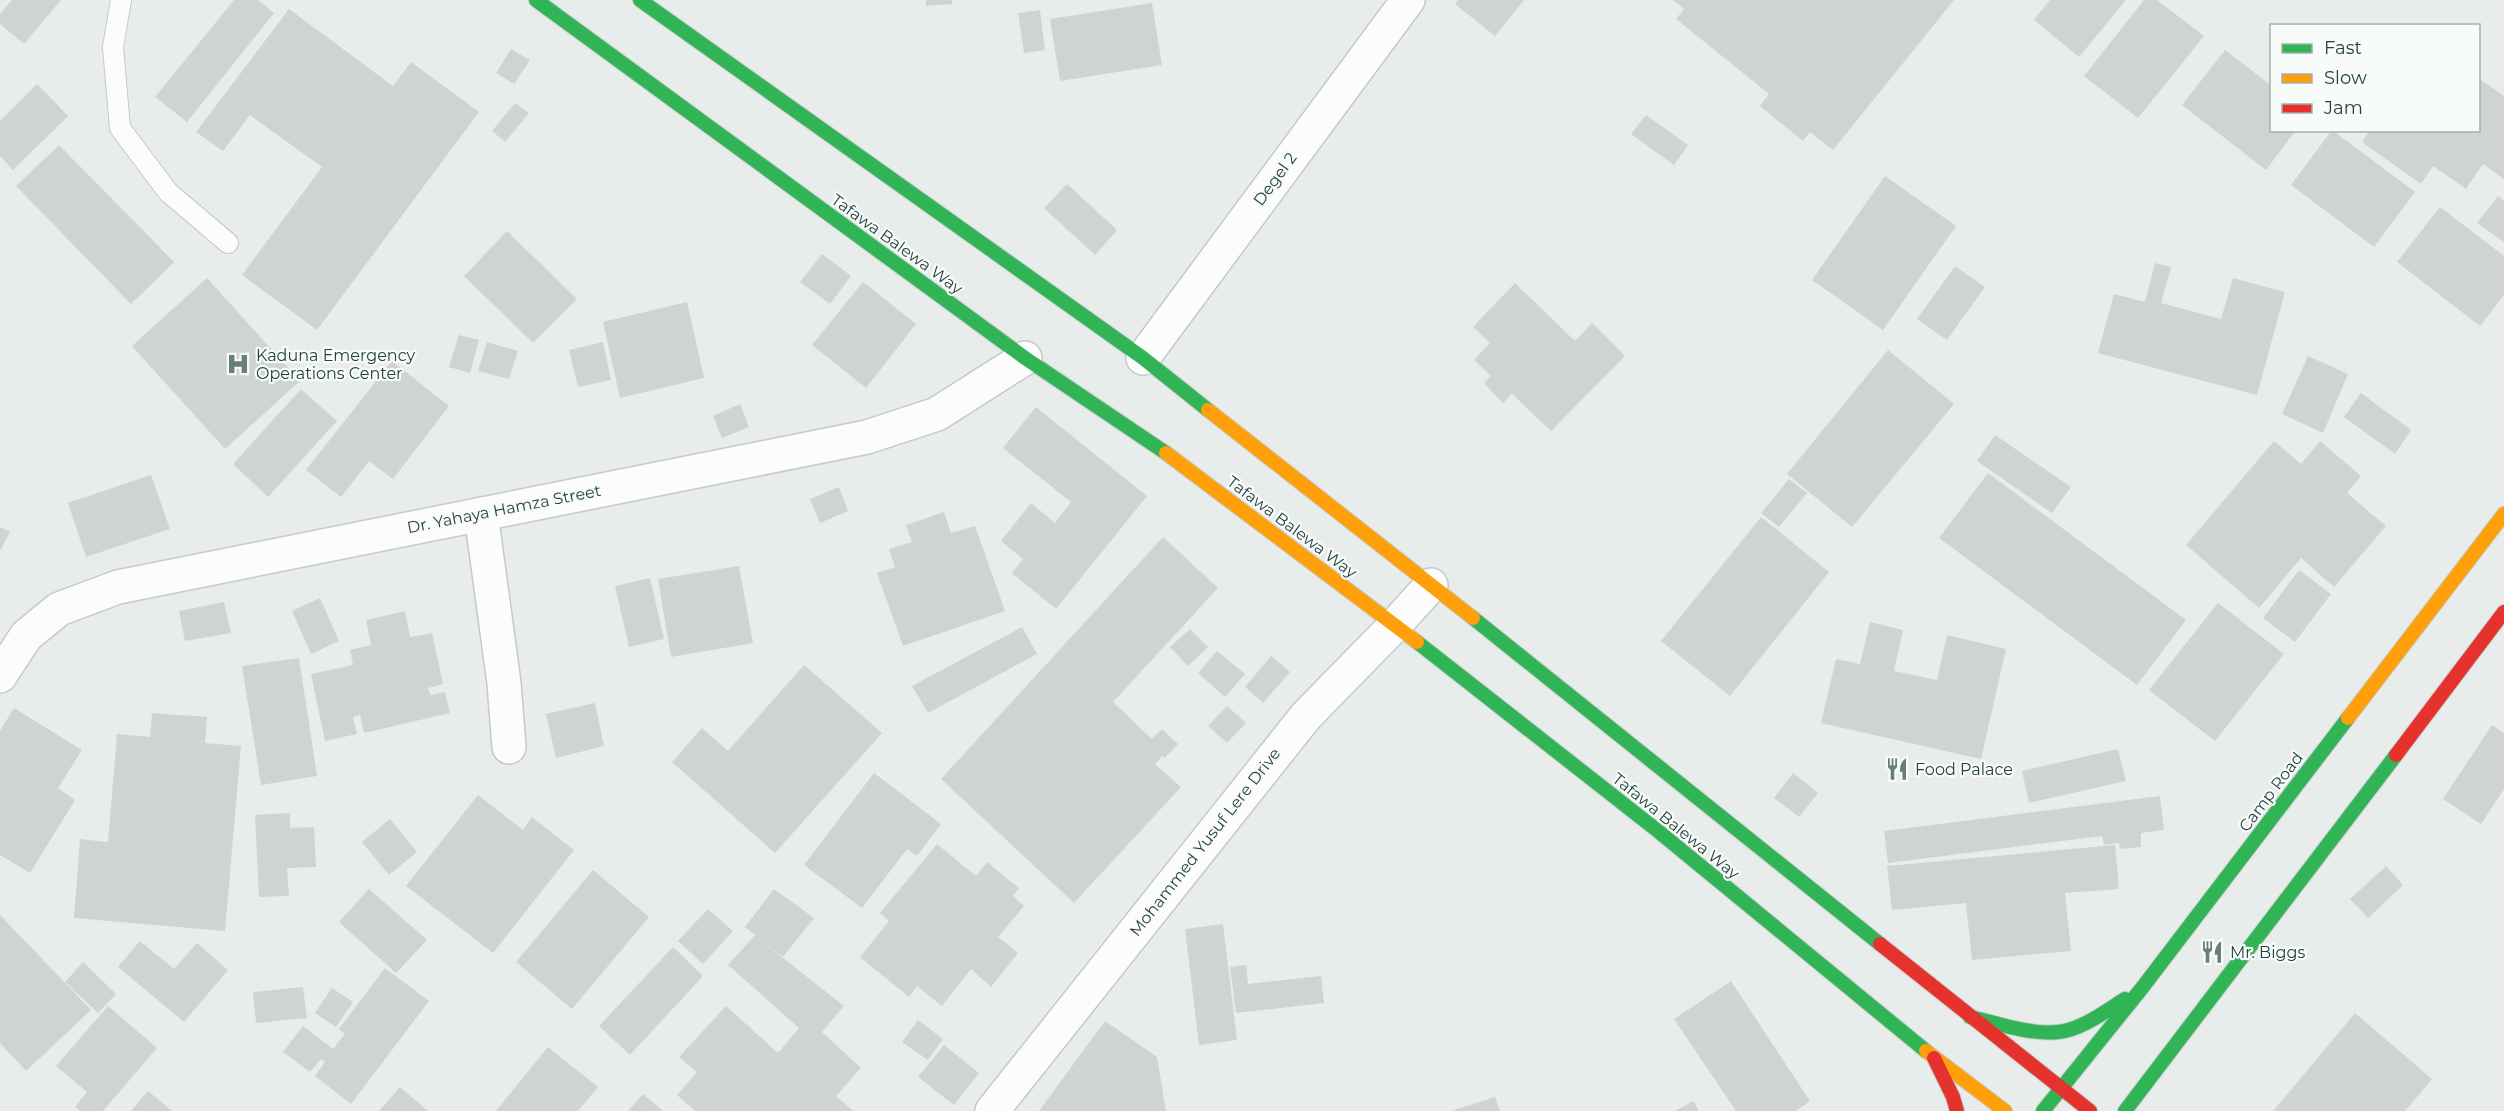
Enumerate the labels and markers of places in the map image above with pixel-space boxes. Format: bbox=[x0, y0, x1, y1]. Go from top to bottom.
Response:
place label: Kaduna Emergency Operations Center bbox=[256, 346, 416, 383]
hospital icon: Kaduna Emergency Operations Center bbox=[225, 351, 251, 377]
restaurant icon: Food Palace bbox=[1884, 756, 1910, 782]
place label: Food Palace bbox=[1915, 760, 2013, 779]
restaurant icon: Mr. Biggs bbox=[2199, 939, 2225, 965]
place label: Mr. Biggs bbox=[2230, 943, 2305, 962]

